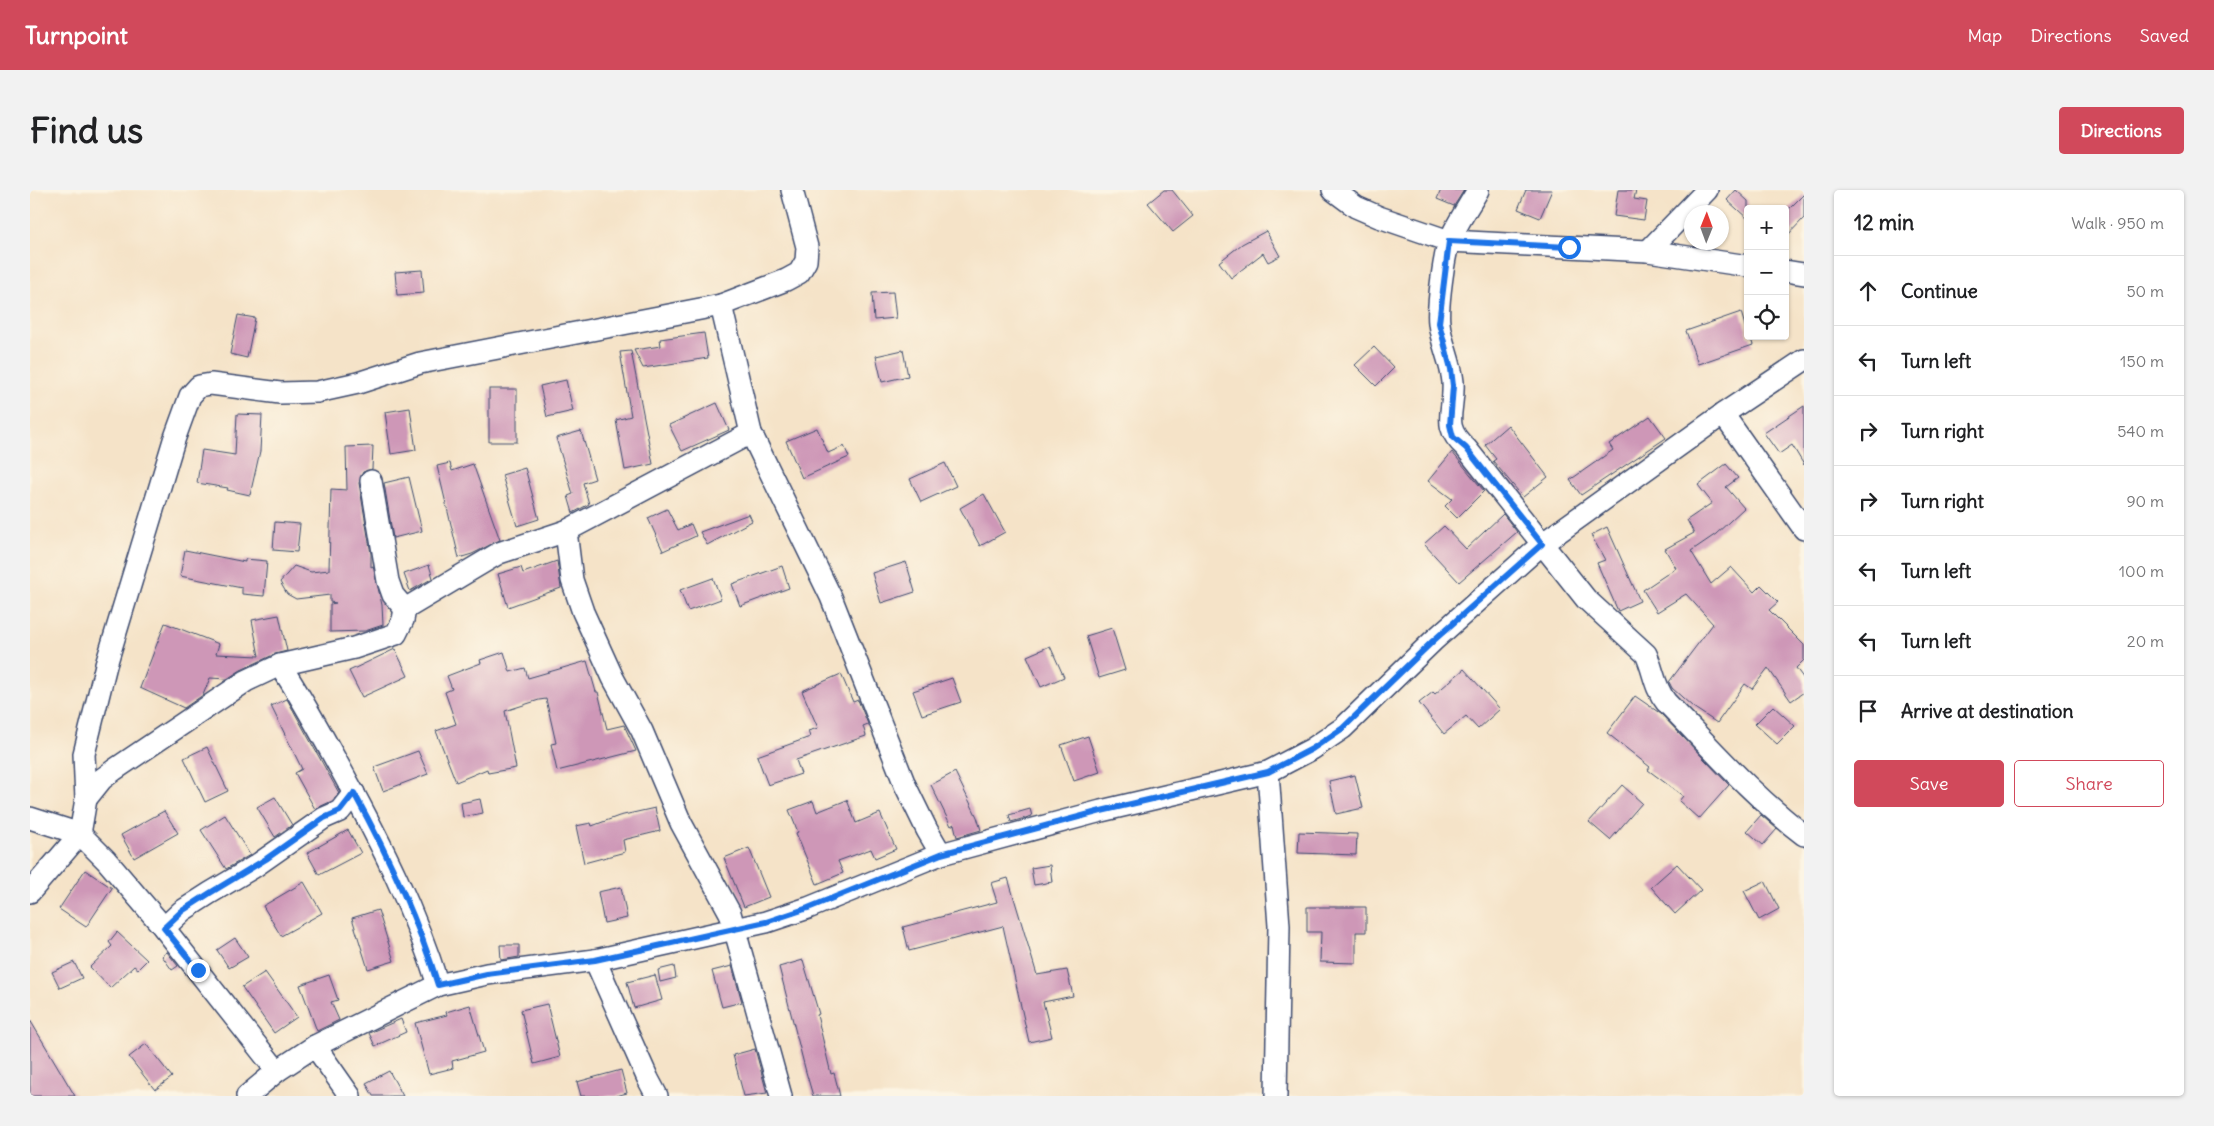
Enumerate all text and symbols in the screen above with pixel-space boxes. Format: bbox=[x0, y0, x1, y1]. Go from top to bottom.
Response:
text: Turnpoint bbox=[25, 20, 128, 50]
text: Map bbox=[1967, 24, 2002, 47]
text: Directions bbox=[2030, 24, 2112, 47]
text: Saved bbox=[2140, 24, 2189, 47]
button: Directions bbox=[2059, 107, 2184, 154]
text: Find us bbox=[30, 108, 143, 152]
north arrow bbox=[1684, 205, 1729, 250]
map controls bbox=[1744, 205, 1789, 340]
button: + bbox=[1744, 205, 1789, 250]
text: 12 min bbox=[1854, 209, 1914, 236]
text: Walk · 950 m bbox=[2071, 213, 2164, 233]
route start bbox=[1558, 236, 1581, 259]
button: − bbox=[1744, 250, 1789, 295]
icon: ahead bbox=[1854, 277, 1882, 305]
text: Continue bbox=[1901, 279, 1978, 303]
text: 50 m bbox=[2126, 281, 2164, 301]
button: locate bbox=[1744, 295, 1789, 340]
icon: left bbox=[1854, 347, 1882, 375]
text: Turn left bbox=[1901, 349, 1971, 373]
text: 150 m bbox=[2120, 351, 2164, 371]
icon: right bbox=[1854, 417, 1882, 445]
text: Turn right bbox=[1901, 419, 1984, 443]
text: 540 m bbox=[2117, 421, 2164, 441]
icon: right bbox=[1854, 487, 1882, 515]
text: Turn right bbox=[1901, 489, 1984, 513]
text: 90 m bbox=[2126, 491, 2164, 511]
icon: left bbox=[1854, 557, 1882, 585]
text: Turn left bbox=[1901, 559, 1971, 583]
text: 100 m bbox=[2119, 561, 2164, 581]
icon: left bbox=[1854, 627, 1882, 655]
text: Turn left bbox=[1901, 629, 1971, 653]
text: 20 m bbox=[2127, 631, 2164, 651]
icon: arrive bbox=[1854, 697, 1882, 725]
text: Arrive at destination bbox=[1901, 699, 2074, 723]
button: Save bbox=[1854, 760, 2004, 807]
button: Share bbox=[2014, 760, 2164, 807]
route end bbox=[187, 959, 210, 982]

